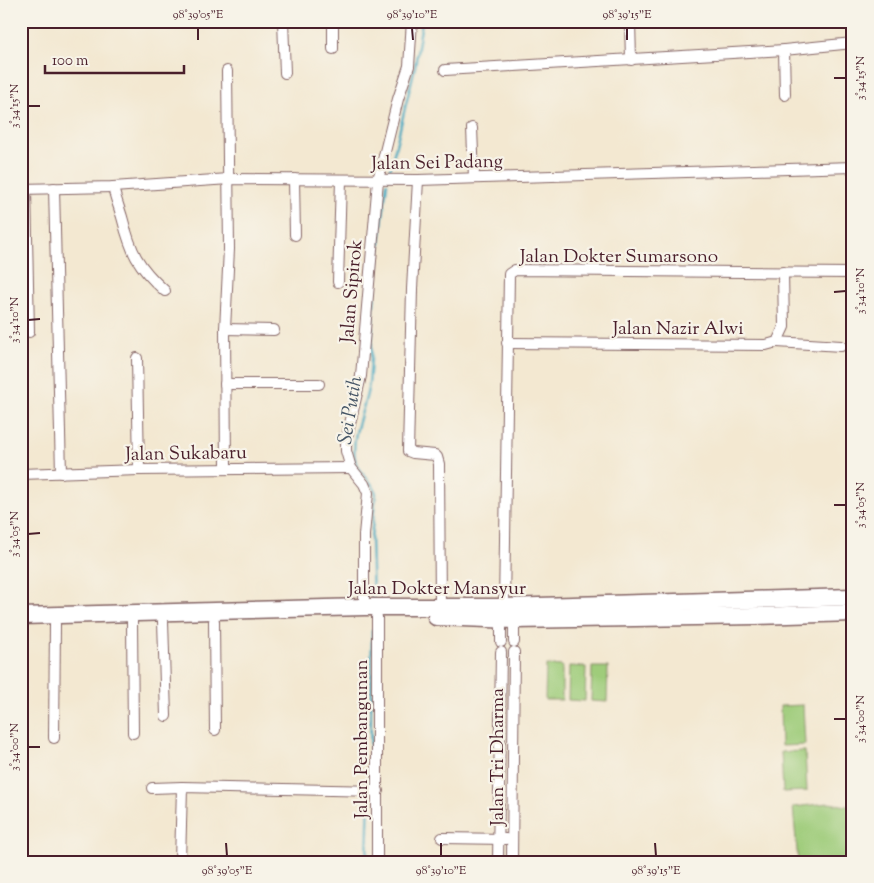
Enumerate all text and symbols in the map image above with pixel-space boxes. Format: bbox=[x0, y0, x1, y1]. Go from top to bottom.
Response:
text: 98°39'05"E bbox=[173, 6, 224, 24]
text: 98°39'10"E bbox=[387, 6, 438, 24]
text: 98°39'15"E bbox=[603, 6, 652, 24]
scale bar bbox=[45, 42, 184, 74]
text: 100 m bbox=[52, 51, 89, 72]
text: 3°34'15"N bbox=[852, 55, 870, 100]
text: 3°34'15"N bbox=[6, 83, 24, 128]
street label: Jalan Sei Padang bbox=[370, 149, 503, 178]
street label: Jalan Sipirok bbox=[334, 238, 371, 345]
street label: Jalan Dokter Sumarsono bbox=[519, 244, 718, 271]
text: 3°34'10"N bbox=[852, 267, 870, 314]
text: 3°34'10"N bbox=[6, 296, 24, 343]
street label: Jalan Nazir Alwi bbox=[611, 316, 744, 343]
water label: Sei Putih bbox=[332, 374, 371, 447]
street label: Jalan Sukabaru bbox=[124, 440, 247, 469]
text: 3°34'05"N bbox=[852, 481, 870, 528]
text: 3°34'05"N bbox=[6, 510, 24, 557]
street label: Jalan Dokter Mansyur bbox=[347, 576, 526, 603]
street label: Jalan Pembangunan bbox=[349, 659, 376, 820]
street label: Jalan Tri Dharma bbox=[485, 688, 512, 827]
text: 3°34'00"N bbox=[852, 694, 870, 743]
text: 3°34'00"N bbox=[6, 722, 24, 771]
text: 98°39'05"E bbox=[202, 862, 253, 880]
text: 98°39'10"E bbox=[416, 862, 467, 880]
text: 98°39'15"E bbox=[632, 862, 681, 880]

